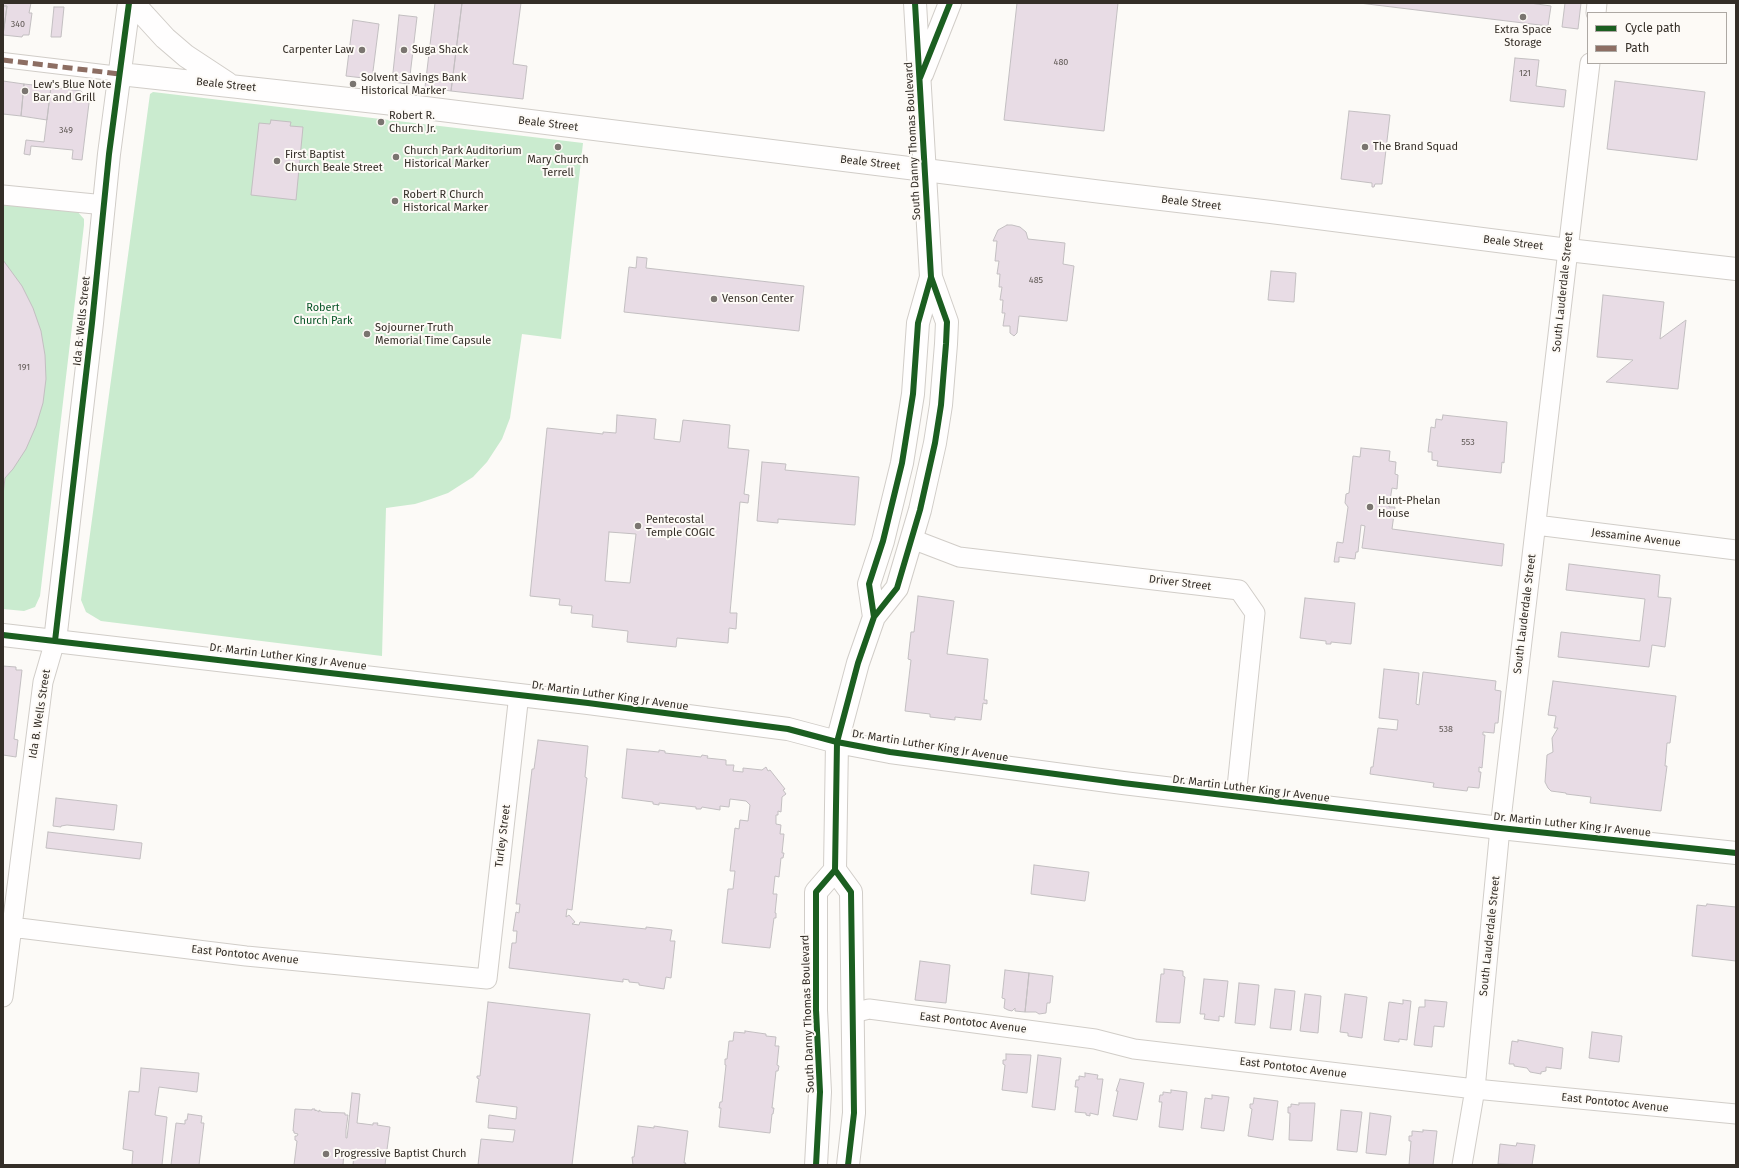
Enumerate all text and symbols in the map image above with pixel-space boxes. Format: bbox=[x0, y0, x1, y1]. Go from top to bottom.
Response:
marker: Extra Space Storage bbox=[1518, 12, 1528, 22]
legend bbox=[1587, 12, 1727, 64]
house number: 340 bbox=[11, 19, 25, 29]
text: Cycle path bbox=[1625, 21, 1681, 35]
place label: Extra Space Storage bbox=[1494, 23, 1552, 49]
text: Path bbox=[1625, 41, 1649, 55]
place label: Carpenter Law bbox=[283, 43, 354, 57]
place label: Suga Shack bbox=[412, 43, 468, 57]
marker: Carpenter Law bbox=[357, 45, 367, 55]
marker: Suga Shack bbox=[399, 45, 409, 55]
house number: 480 bbox=[1054, 57, 1068, 67]
street label: South Danny Thomas Boulevard bbox=[902, 62, 924, 220]
house number: 121 bbox=[1519, 68, 1531, 78]
place label: Solvent Savings Bank Historical Marker bbox=[361, 71, 466, 97]
street label: Beale Street bbox=[195, 75, 257, 95]
place label: Lew's Blue Note Bar and Grill bbox=[33, 78, 111, 104]
marker: Solvent Savings Bank Historical Marker bbox=[348, 79, 358, 89]
marker: Lew's Blue Note Bar and Grill bbox=[20, 86, 30, 96]
place label: Robert R. Church Jr. bbox=[389, 109, 436, 135]
street label: Beale Street bbox=[517, 114, 579, 134]
marker: Robert R. Church Jr. bbox=[376, 117, 386, 127]
house number: 349 bbox=[59, 125, 73, 135]
place label: The Brand Squad bbox=[1373, 140, 1458, 154]
marker: Mary Church Terrell bbox=[553, 142, 563, 152]
marker: The Brand Squad bbox=[1360, 142, 1370, 152]
place label: Church Park Auditorium Historical Marker bbox=[404, 144, 522, 170]
place label: First Baptist Church Beale Street bbox=[285, 148, 383, 174]
marker: Church Park Auditorium Historical Marker bbox=[391, 152, 401, 162]
place label: Mary Church Terrell bbox=[527, 153, 589, 179]
street label: Beale Street bbox=[839, 153, 901, 173]
marker: First Baptist Church Beale Street bbox=[272, 156, 282, 166]
place label: Robert R Church Historical Marker bbox=[403, 188, 488, 214]
street label: Beale Street bbox=[1160, 193, 1222, 213]
marker: Robert R Church Historical Marker bbox=[390, 196, 400, 206]
street label: South Lauderdale Street bbox=[1550, 231, 1576, 353]
street label: Beale Street bbox=[1482, 233, 1544, 253]
street label: Ida B. Wells Street bbox=[71, 275, 93, 367]
house number: 485 bbox=[1029, 275, 1043, 285]
place label: Venson Center bbox=[722, 292, 794, 306]
marker: Venson Center bbox=[709, 294, 719, 304]
park label: Robert Church Park bbox=[293, 301, 353, 327]
place label: Sojourner Truth Memorial Time Capsule bbox=[375, 321, 491, 347]
marker: Sojourner Truth Memorial Time Capsule bbox=[362, 329, 372, 339]
house number: 191 bbox=[18, 362, 30, 372]
house number: 553 bbox=[1461, 437, 1475, 447]
place label: Hunt-Phelan House bbox=[1378, 494, 1441, 520]
marker: Hunt-Phelan House bbox=[1365, 502, 1375, 512]
place label: Pentecostal Temple COGIC bbox=[646, 513, 715, 539]
marker: Pentecostal Temple COGIC bbox=[633, 521, 643, 531]
street label: Jessamine Avenue bbox=[1591, 526, 1681, 550]
street label: South Lauderdale Street bbox=[1511, 553, 1539, 675]
street label: Driver Street bbox=[1148, 573, 1212, 593]
street label: Dr. Martin Luther King Jr Avenue bbox=[209, 641, 367, 673]
street label: Ida B. Wells Street bbox=[26, 668, 54, 760]
street label: Dr. Martin Luther King Jr Avenue bbox=[531, 678, 689, 714]
house number: 538 bbox=[1439, 724, 1453, 734]
street label: Dr. Martin Luther King Jr Avenue bbox=[851, 727, 1009, 765]
street label: Dr. Martin Luther King Jr Avenue bbox=[1172, 773, 1330, 805]
street label: Turley Street bbox=[493, 804, 513, 868]
street label: Dr. Martin Luther King Jr Avenue bbox=[1493, 810, 1651, 840]
street label: South Lauderdale Street bbox=[1477, 875, 1503, 997]
street label: South Danny Thomas Boulevard bbox=[799, 935, 817, 1093]
street label: East Pontotoc Avenue bbox=[191, 943, 299, 967]
street label: East Pontotoc Avenue bbox=[919, 1010, 1027, 1036]
street label: East Pontotoc Avenue bbox=[1239, 1055, 1347, 1081]
street label: East Pontotoc Avenue bbox=[1561, 1091, 1669, 1115]
place label: Progressive Baptist Church bbox=[334, 1147, 467, 1161]
marker: Progressive Baptist Church bbox=[321, 1149, 331, 1159]

